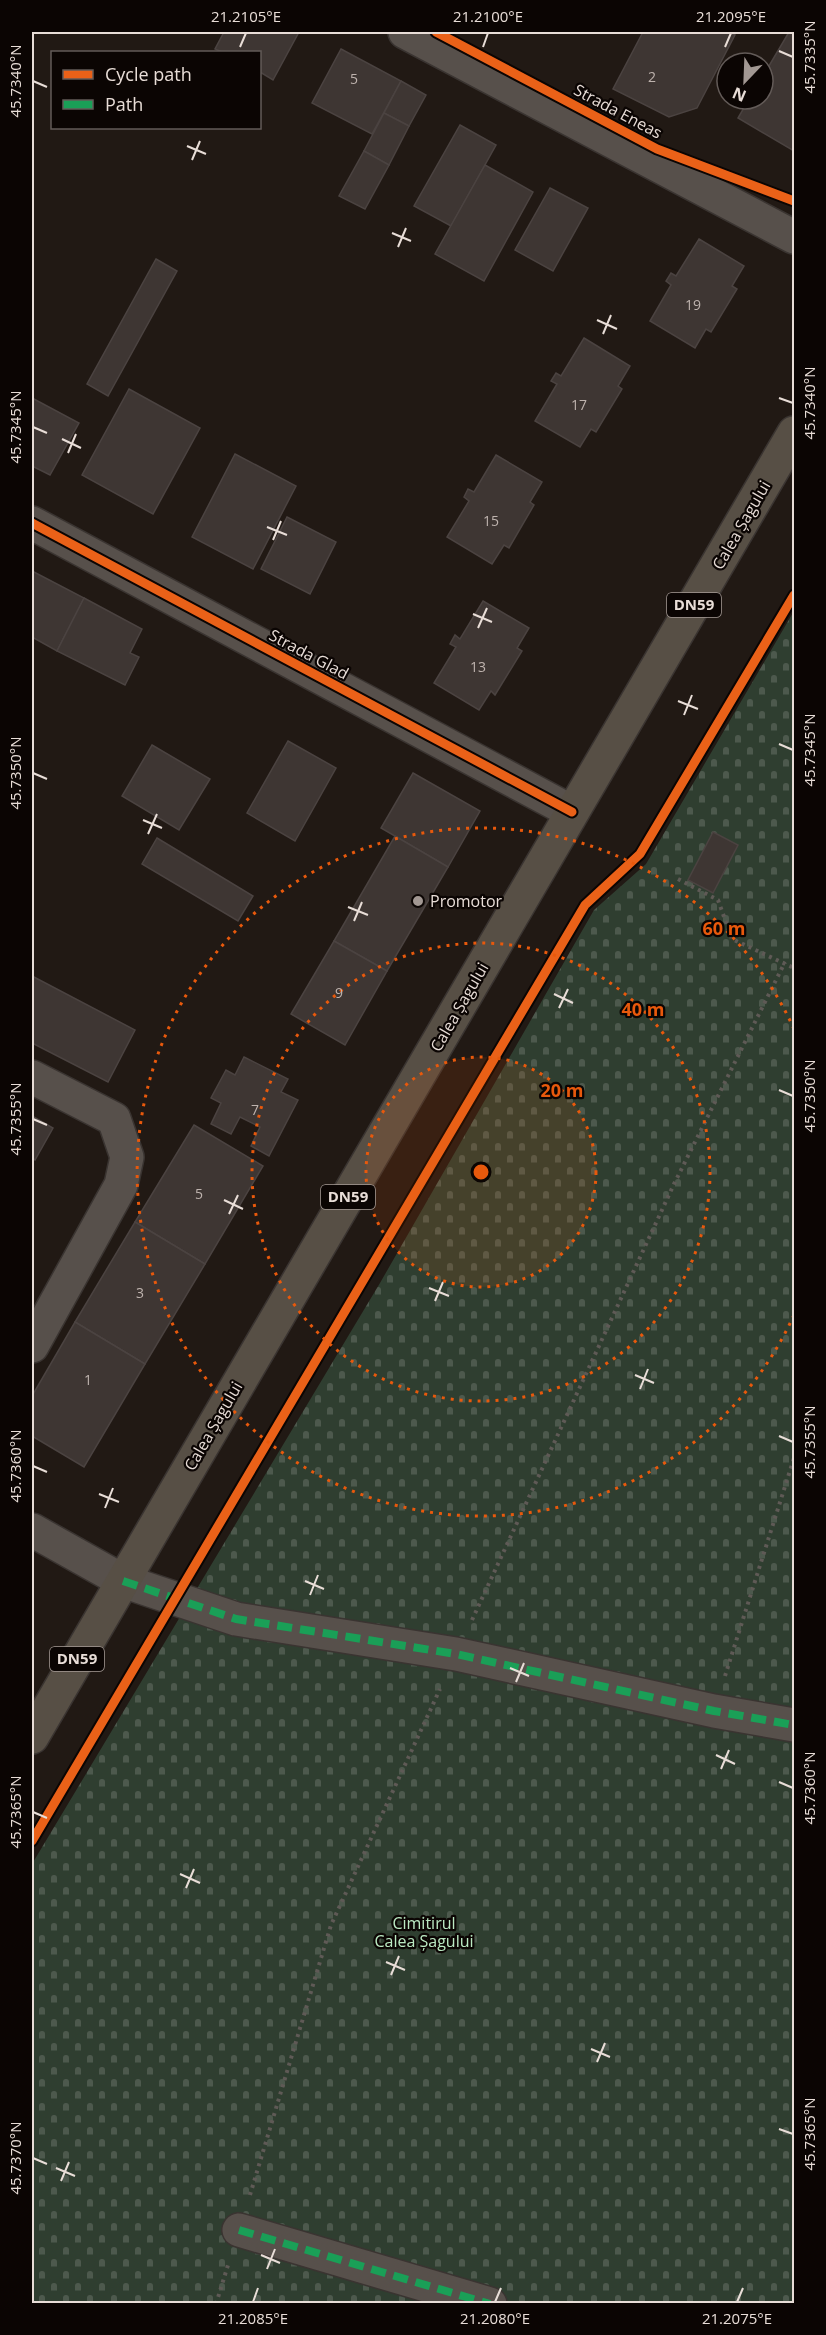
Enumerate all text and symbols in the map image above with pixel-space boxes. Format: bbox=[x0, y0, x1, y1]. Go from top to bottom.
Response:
text: 21.2105°E bbox=[211, 6, 281, 26]
text: 21.2100°E bbox=[453, 6, 523, 26]
text: 21.2095°E bbox=[696, 6, 766, 26]
text: 45.7335°N bbox=[799, 20, 819, 94]
text: 45.7340°N bbox=[5, 44, 25, 118]
legend bbox=[51, 51, 261, 129]
north arrow bbox=[715, 51, 775, 111]
text: Cycle path bbox=[105, 62, 192, 86]
house number: 2 bbox=[648, 67, 656, 86]
house number: 5 bbox=[350, 69, 358, 88]
street label: Strada Eneas bbox=[570, 79, 666, 143]
text: N bbox=[729, 82, 749, 107]
text: Path bbox=[105, 92, 143, 116]
house number: 19 bbox=[685, 295, 701, 314]
text: 45.7340°N bbox=[799, 366, 819, 440]
text: 45.7345°N bbox=[5, 390, 25, 464]
house number: 17 bbox=[571, 395, 587, 414]
street label: Calea Șagului bbox=[707, 477, 775, 573]
house number: 15 bbox=[483, 511, 499, 530]
road number: DN59 bbox=[667, 593, 721, 617]
street label: Strada Glad bbox=[265, 624, 353, 684]
house number: 13 bbox=[470, 657, 486, 676]
text: 45.7345°N bbox=[799, 713, 819, 787]
text: 45.7350°N bbox=[5, 736, 25, 810]
place label: Promotor bbox=[430, 890, 503, 912]
marker: Promotor bbox=[411, 894, 425, 908]
text: 60 m bbox=[703, 916, 745, 940]
street label: Calea Șagului bbox=[425, 959, 493, 1055]
house number: 9 bbox=[335, 983, 343, 1002]
text: 40 m bbox=[622, 997, 664, 1021]
text: 45.7350°N bbox=[799, 1059, 819, 1133]
text: 20 m bbox=[541, 1078, 583, 1102]
text: 45.7355°N bbox=[5, 1082, 25, 1156]
house number: 7 bbox=[251, 1100, 259, 1119]
centre of rings bbox=[471, 1162, 491, 1182]
house number: 5 bbox=[195, 1184, 203, 1203]
road number: DN59 bbox=[321, 1185, 375, 1209]
house number: 3 bbox=[136, 1283, 144, 1302]
house number: 1 bbox=[84, 1370, 92, 1389]
street label: Calea Șagului bbox=[179, 1378, 247, 1474]
text: 45.7355°N bbox=[799, 1405, 819, 1479]
text: 45.7360°N bbox=[5, 1429, 25, 1503]
road number: DN59 bbox=[50, 1647, 104, 1671]
text: 45.7360°N bbox=[799, 1751, 819, 1825]
text: 45.7365°N bbox=[5, 1775, 25, 1849]
park label: Cimitirul Calea Șagului bbox=[374, 1912, 474, 1952]
text: 45.7365°N bbox=[799, 2097, 819, 2171]
text: 45.7370°N bbox=[5, 2121, 25, 2195]
text: 21.2085°E bbox=[218, 2308, 288, 2328]
text: 21.2080°E bbox=[460, 2308, 530, 2328]
text: 21.2075°E bbox=[702, 2308, 772, 2328]

